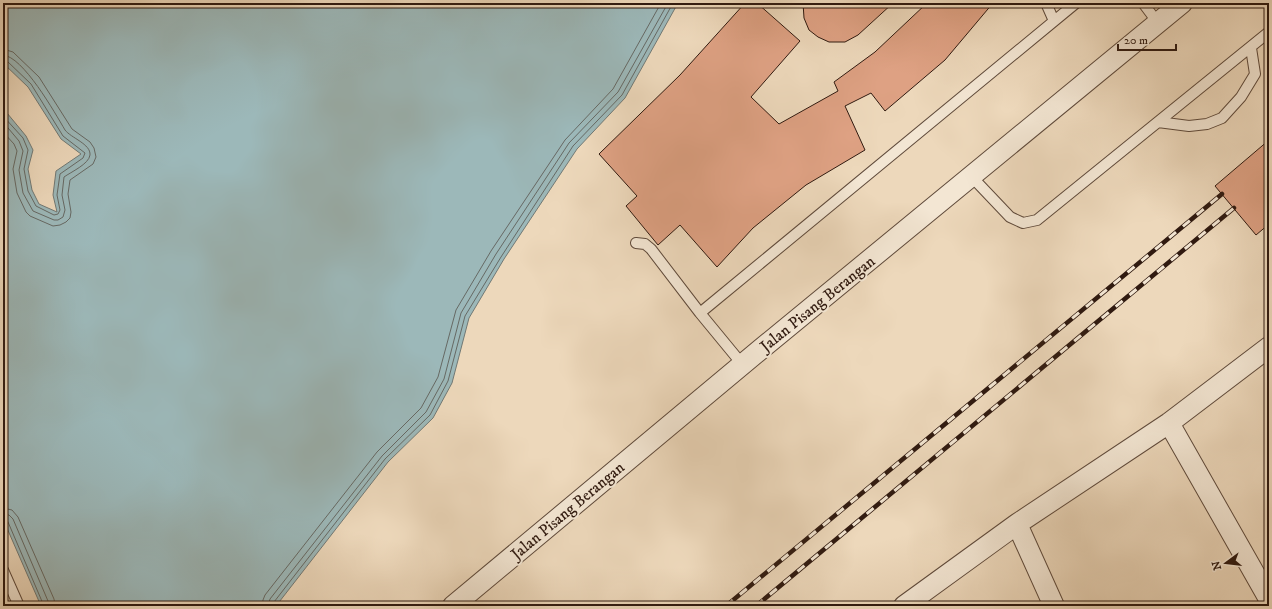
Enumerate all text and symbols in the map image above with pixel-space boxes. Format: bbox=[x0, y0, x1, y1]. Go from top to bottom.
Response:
scale bar bbox=[1118, 26, 1176, 52]
text: 20 m bbox=[1124, 33, 1148, 48]
street label: Jalan Pisang Berangan bbox=[755, 251, 880, 358]
street label: Jalan Pisang Berangan bbox=[505, 457, 629, 565]
north arrow bbox=[1206, 543, 1246, 583]
text: N bbox=[1209, 559, 1225, 572]

